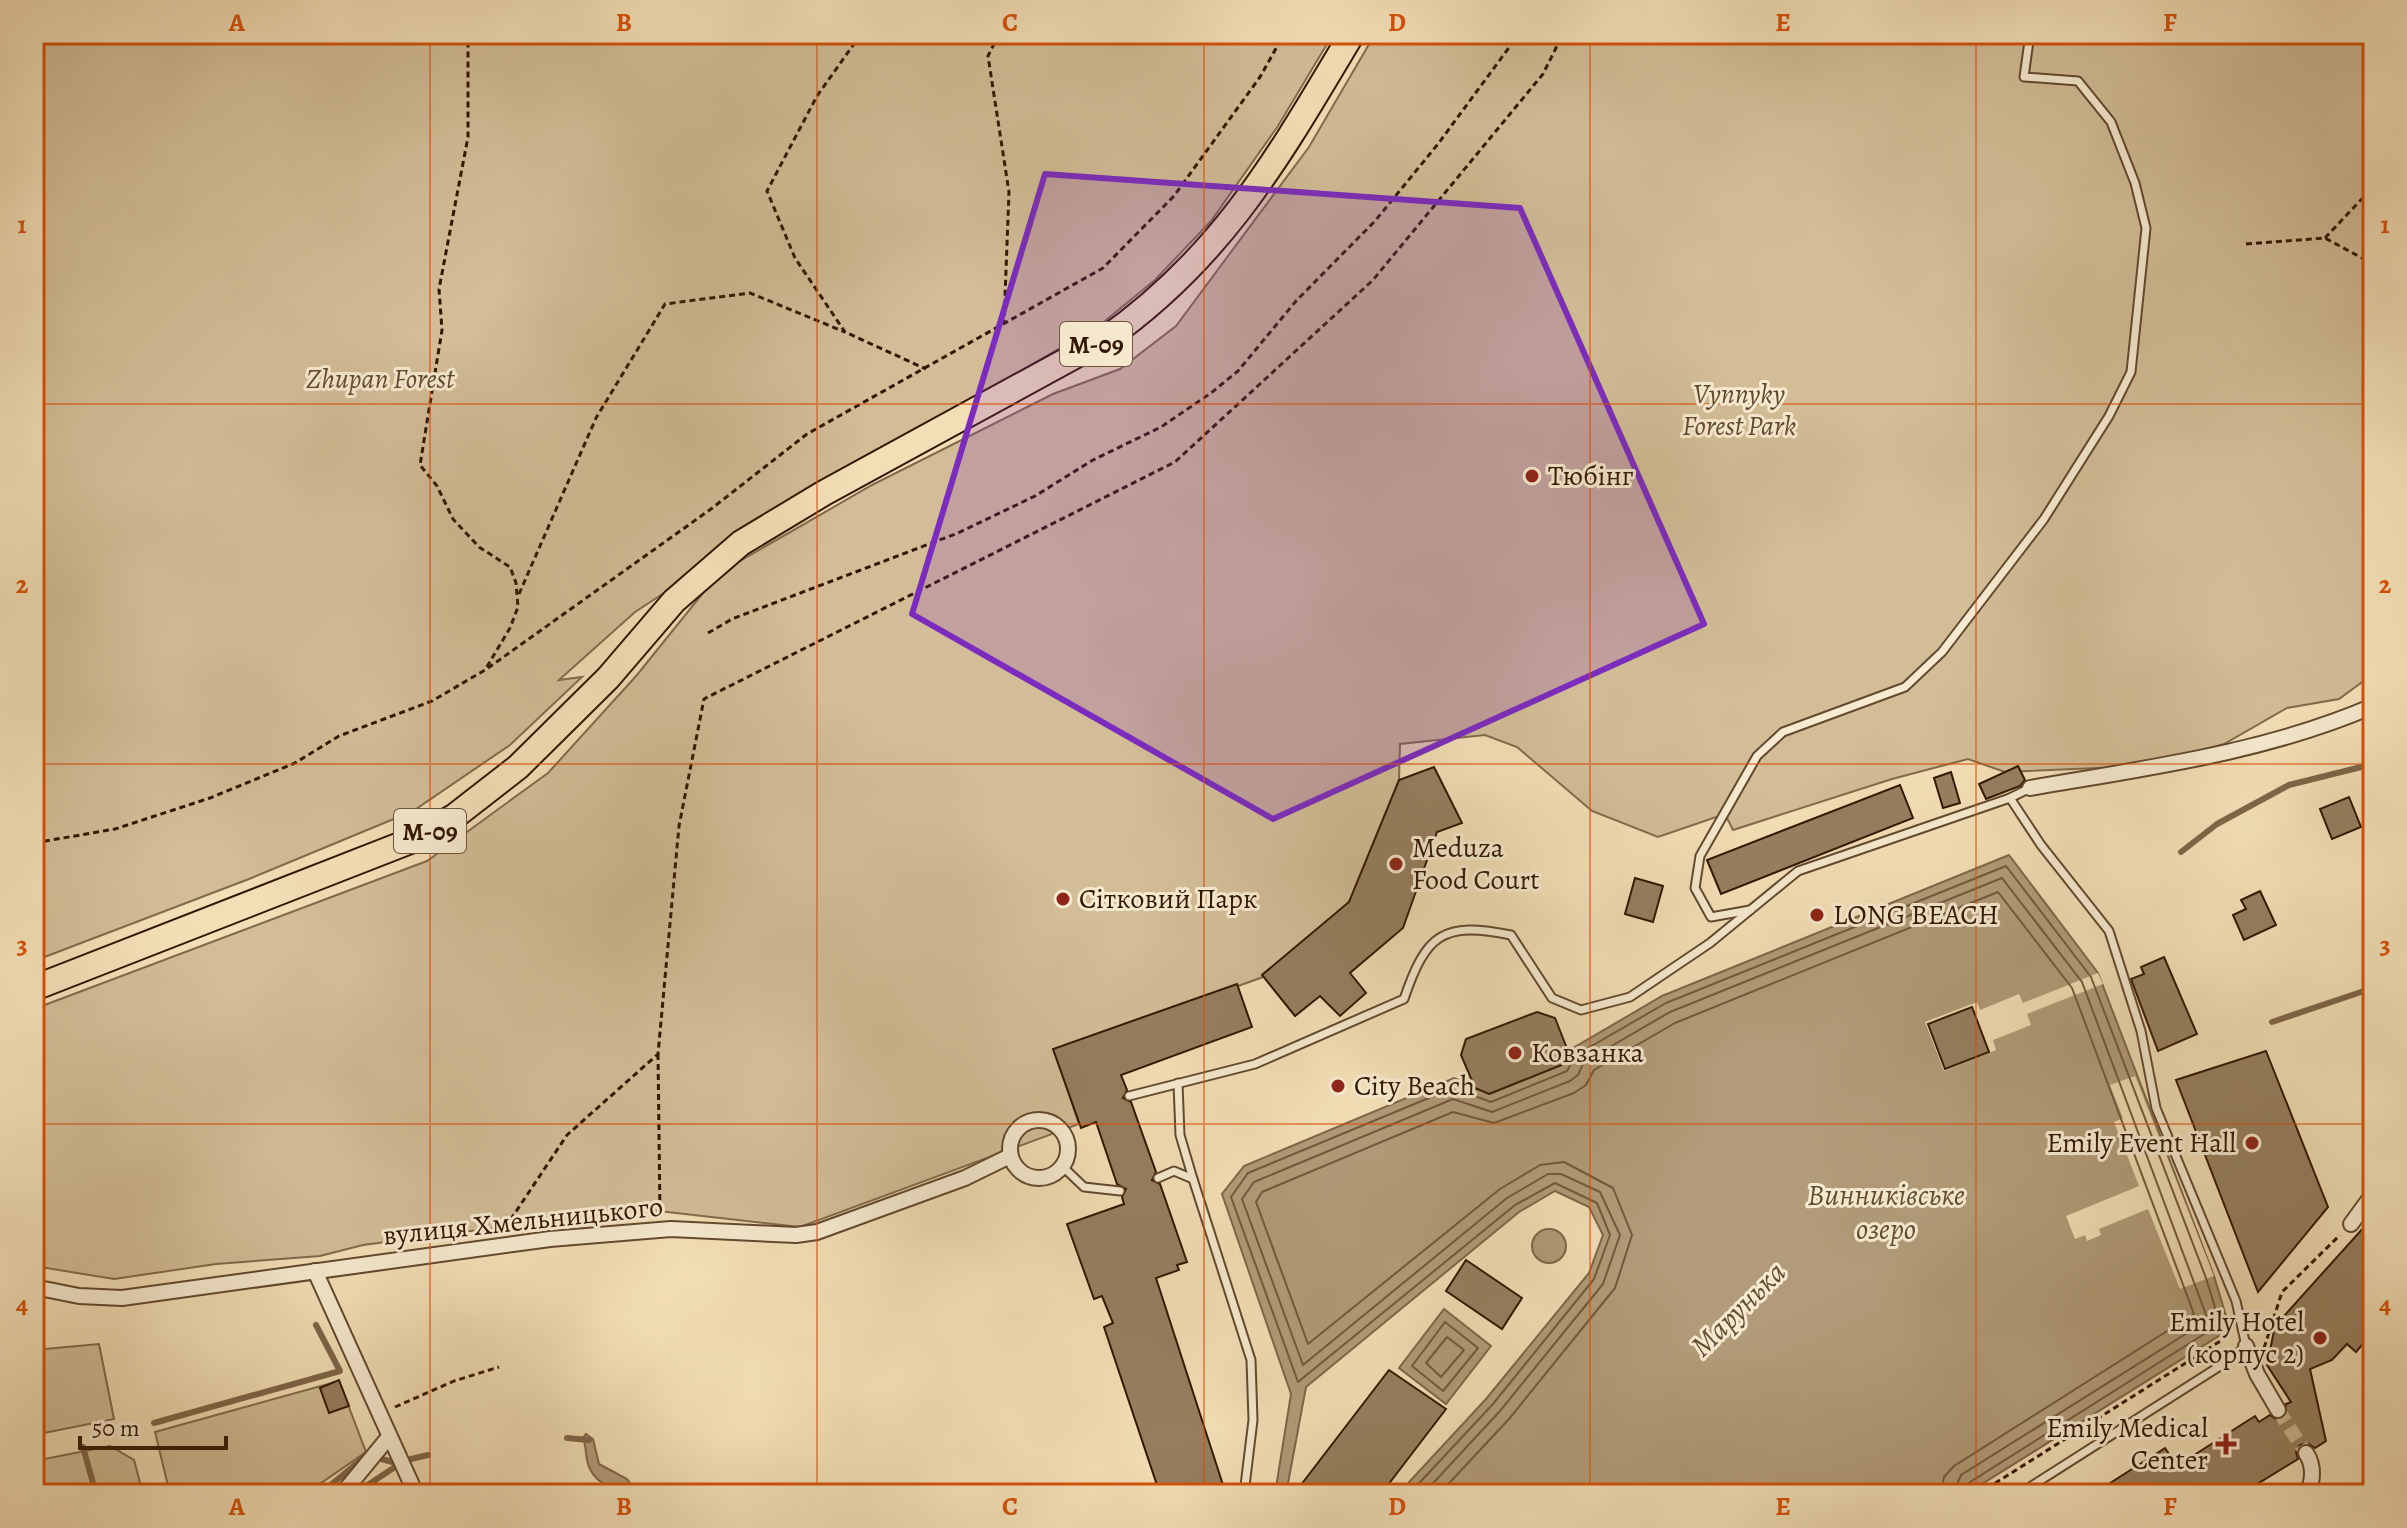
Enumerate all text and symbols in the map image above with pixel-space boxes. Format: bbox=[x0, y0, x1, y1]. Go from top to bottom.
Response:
text: A bbox=[228, 5, 246, 40]
text: B bbox=[616, 5, 632, 40]
text: C bbox=[1002, 5, 1018, 40]
text: D bbox=[1388, 5, 1406, 40]
text: E bbox=[1775, 5, 1791, 40]
text: F bbox=[2163, 5, 2177, 40]
text: 1 bbox=[17, 207, 27, 242]
text: 1 bbox=[2380, 207, 2390, 242]
road number: М-09 bbox=[1060, 322, 1132, 366]
park label: Zhupan Forest bbox=[306, 360, 455, 398]
park label: Vynnyky Forest Park bbox=[1682, 375, 1796, 445]
place label: Тюбінг bbox=[1548, 457, 1634, 495]
marker: Тюбінг bbox=[1523, 467, 1541, 485]
text: 2 bbox=[16, 567, 29, 602]
text: 2 bbox=[2379, 567, 2392, 602]
road number: М-09 bbox=[394, 809, 466, 853]
place label: Meduza Food Court bbox=[1412, 829, 1540, 899]
marker: Meduza Food Court bbox=[1387, 855, 1405, 873]
place label: Сітковий Парк bbox=[1079, 880, 1258, 918]
marker: Сітковий Парк bbox=[1054, 890, 1072, 908]
place label: LONG BEACH bbox=[1833, 896, 1999, 934]
marker: LONG BEACH bbox=[1808, 906, 1826, 924]
text: 3 bbox=[16, 927, 28, 962]
text: 3 bbox=[2379, 927, 2391, 962]
place label: Ковзанка bbox=[1531, 1034, 1644, 1072]
marker: Ковзанка bbox=[1506, 1044, 1524, 1062]
place label: City Beach bbox=[1354, 1067, 1475, 1105]
marker: City Beach bbox=[1329, 1077, 1347, 1095]
place label: Emily Event Hall bbox=[2047, 1124, 2236, 1162]
marker: Emily Event Hall bbox=[2243, 1134, 2261, 1152]
water label: Винниківське озеро bbox=[1807, 1175, 1965, 1249]
street label: вулиця Хмельницького bbox=[381, 1187, 665, 1255]
water label: Марунька bbox=[1682, 1253, 1794, 1365]
text: 4 bbox=[16, 1287, 28, 1322]
text: 4 bbox=[2379, 1287, 2391, 1322]
place label: Emily Hotel (корпус 2) bbox=[2169, 1303, 2304, 1373]
marker: Emily Hotel (корпус 2) bbox=[2311, 1329, 2329, 1347]
scale bar bbox=[80, 1400, 226, 1450]
place label: Emily Medical Center bbox=[2046, 1409, 2208, 1479]
text: 50 m bbox=[92, 1412, 140, 1444]
marker: Emily Medical Center bbox=[2215, 1433, 2237, 1455]
text: A bbox=[228, 1489, 246, 1524]
text: B bbox=[616, 1489, 632, 1524]
text: C bbox=[1002, 1489, 1018, 1524]
text: D bbox=[1388, 1489, 1406, 1524]
text: E bbox=[1775, 1489, 1791, 1524]
text: F bbox=[2163, 1489, 2177, 1524]

